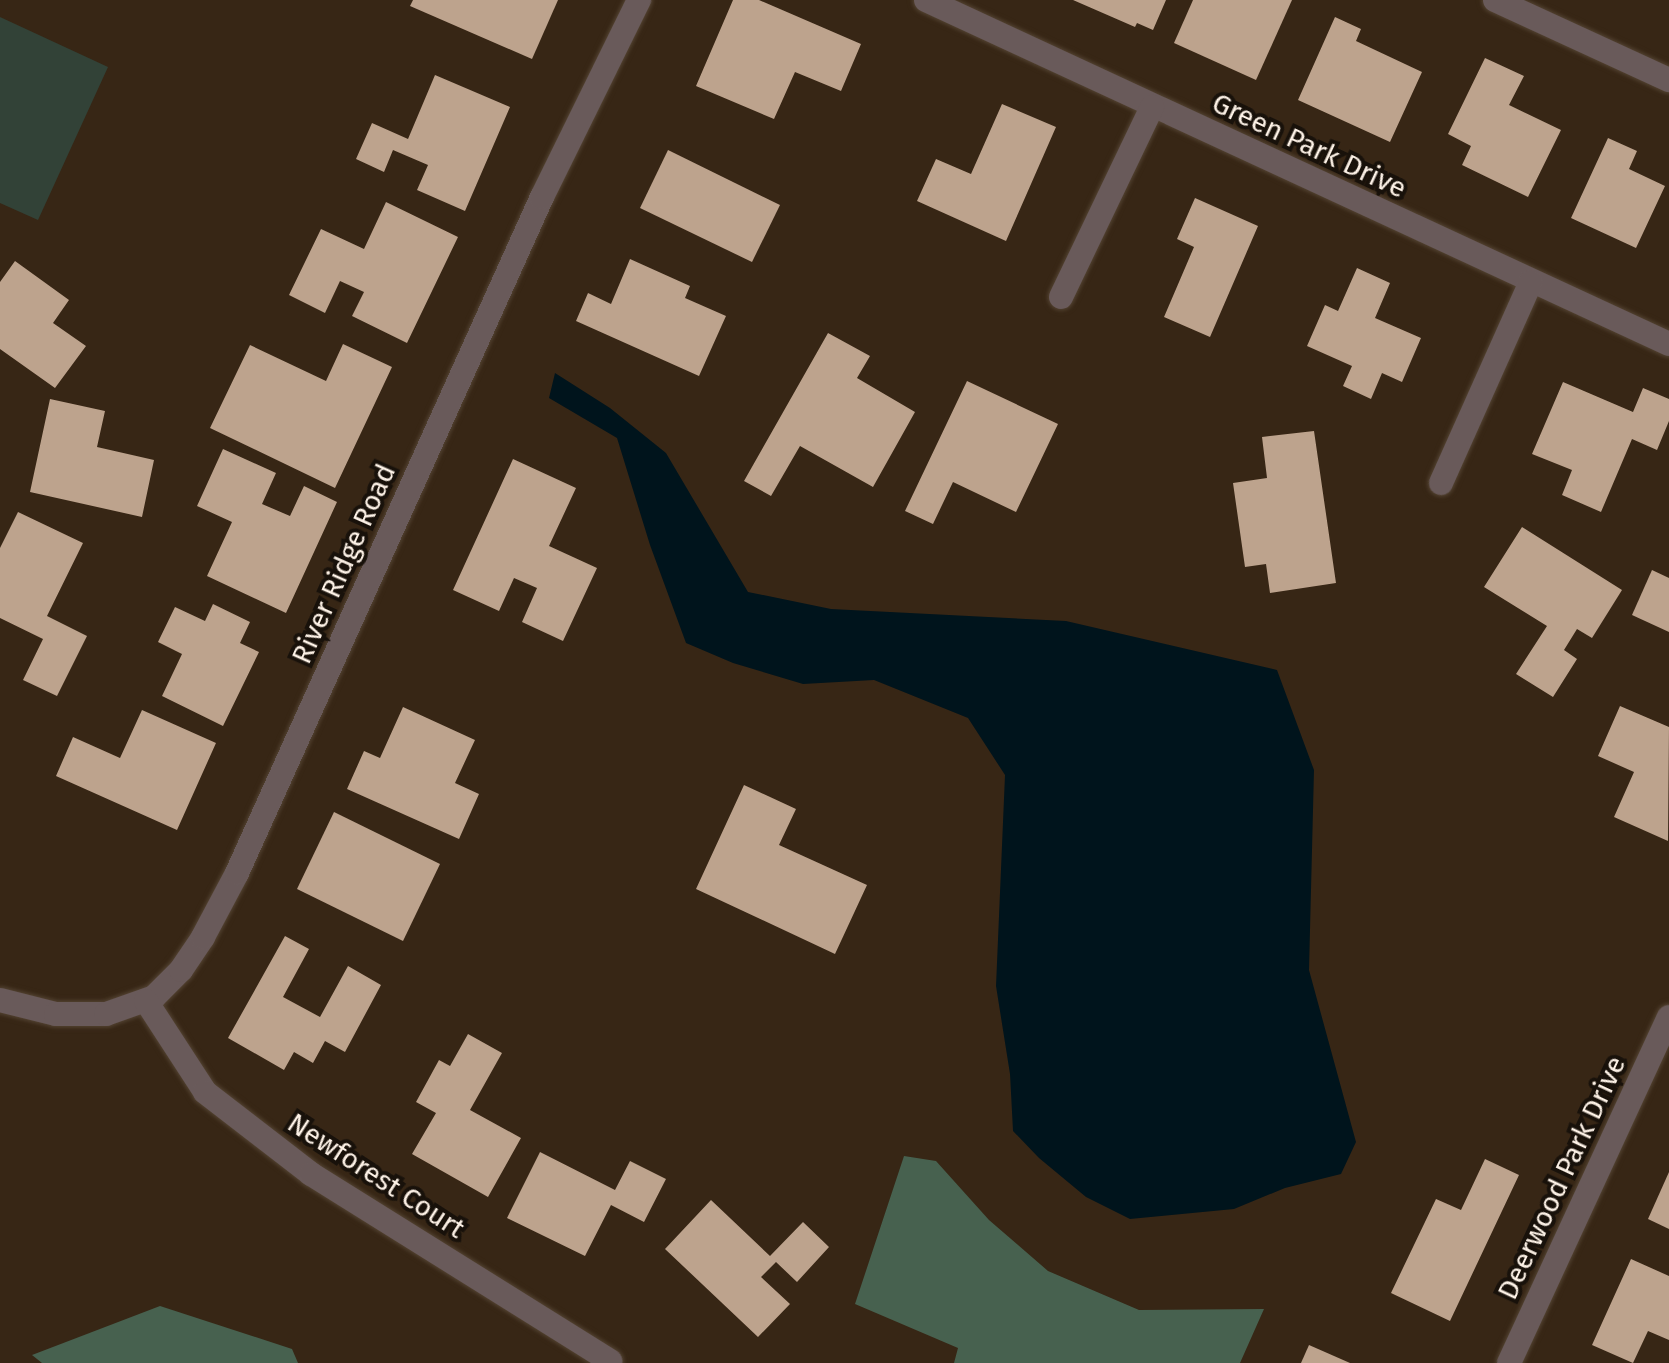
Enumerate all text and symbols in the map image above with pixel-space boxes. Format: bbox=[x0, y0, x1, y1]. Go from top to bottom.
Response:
street label: Green Park Drive bbox=[1207, 86, 1411, 206]
street label: River Ridge Road bbox=[285, 459, 403, 669]
street label: Deerwood Park Drive bbox=[1491, 1051, 1633, 1305]
street label: Newforest Court bbox=[281, 1106, 471, 1246]

